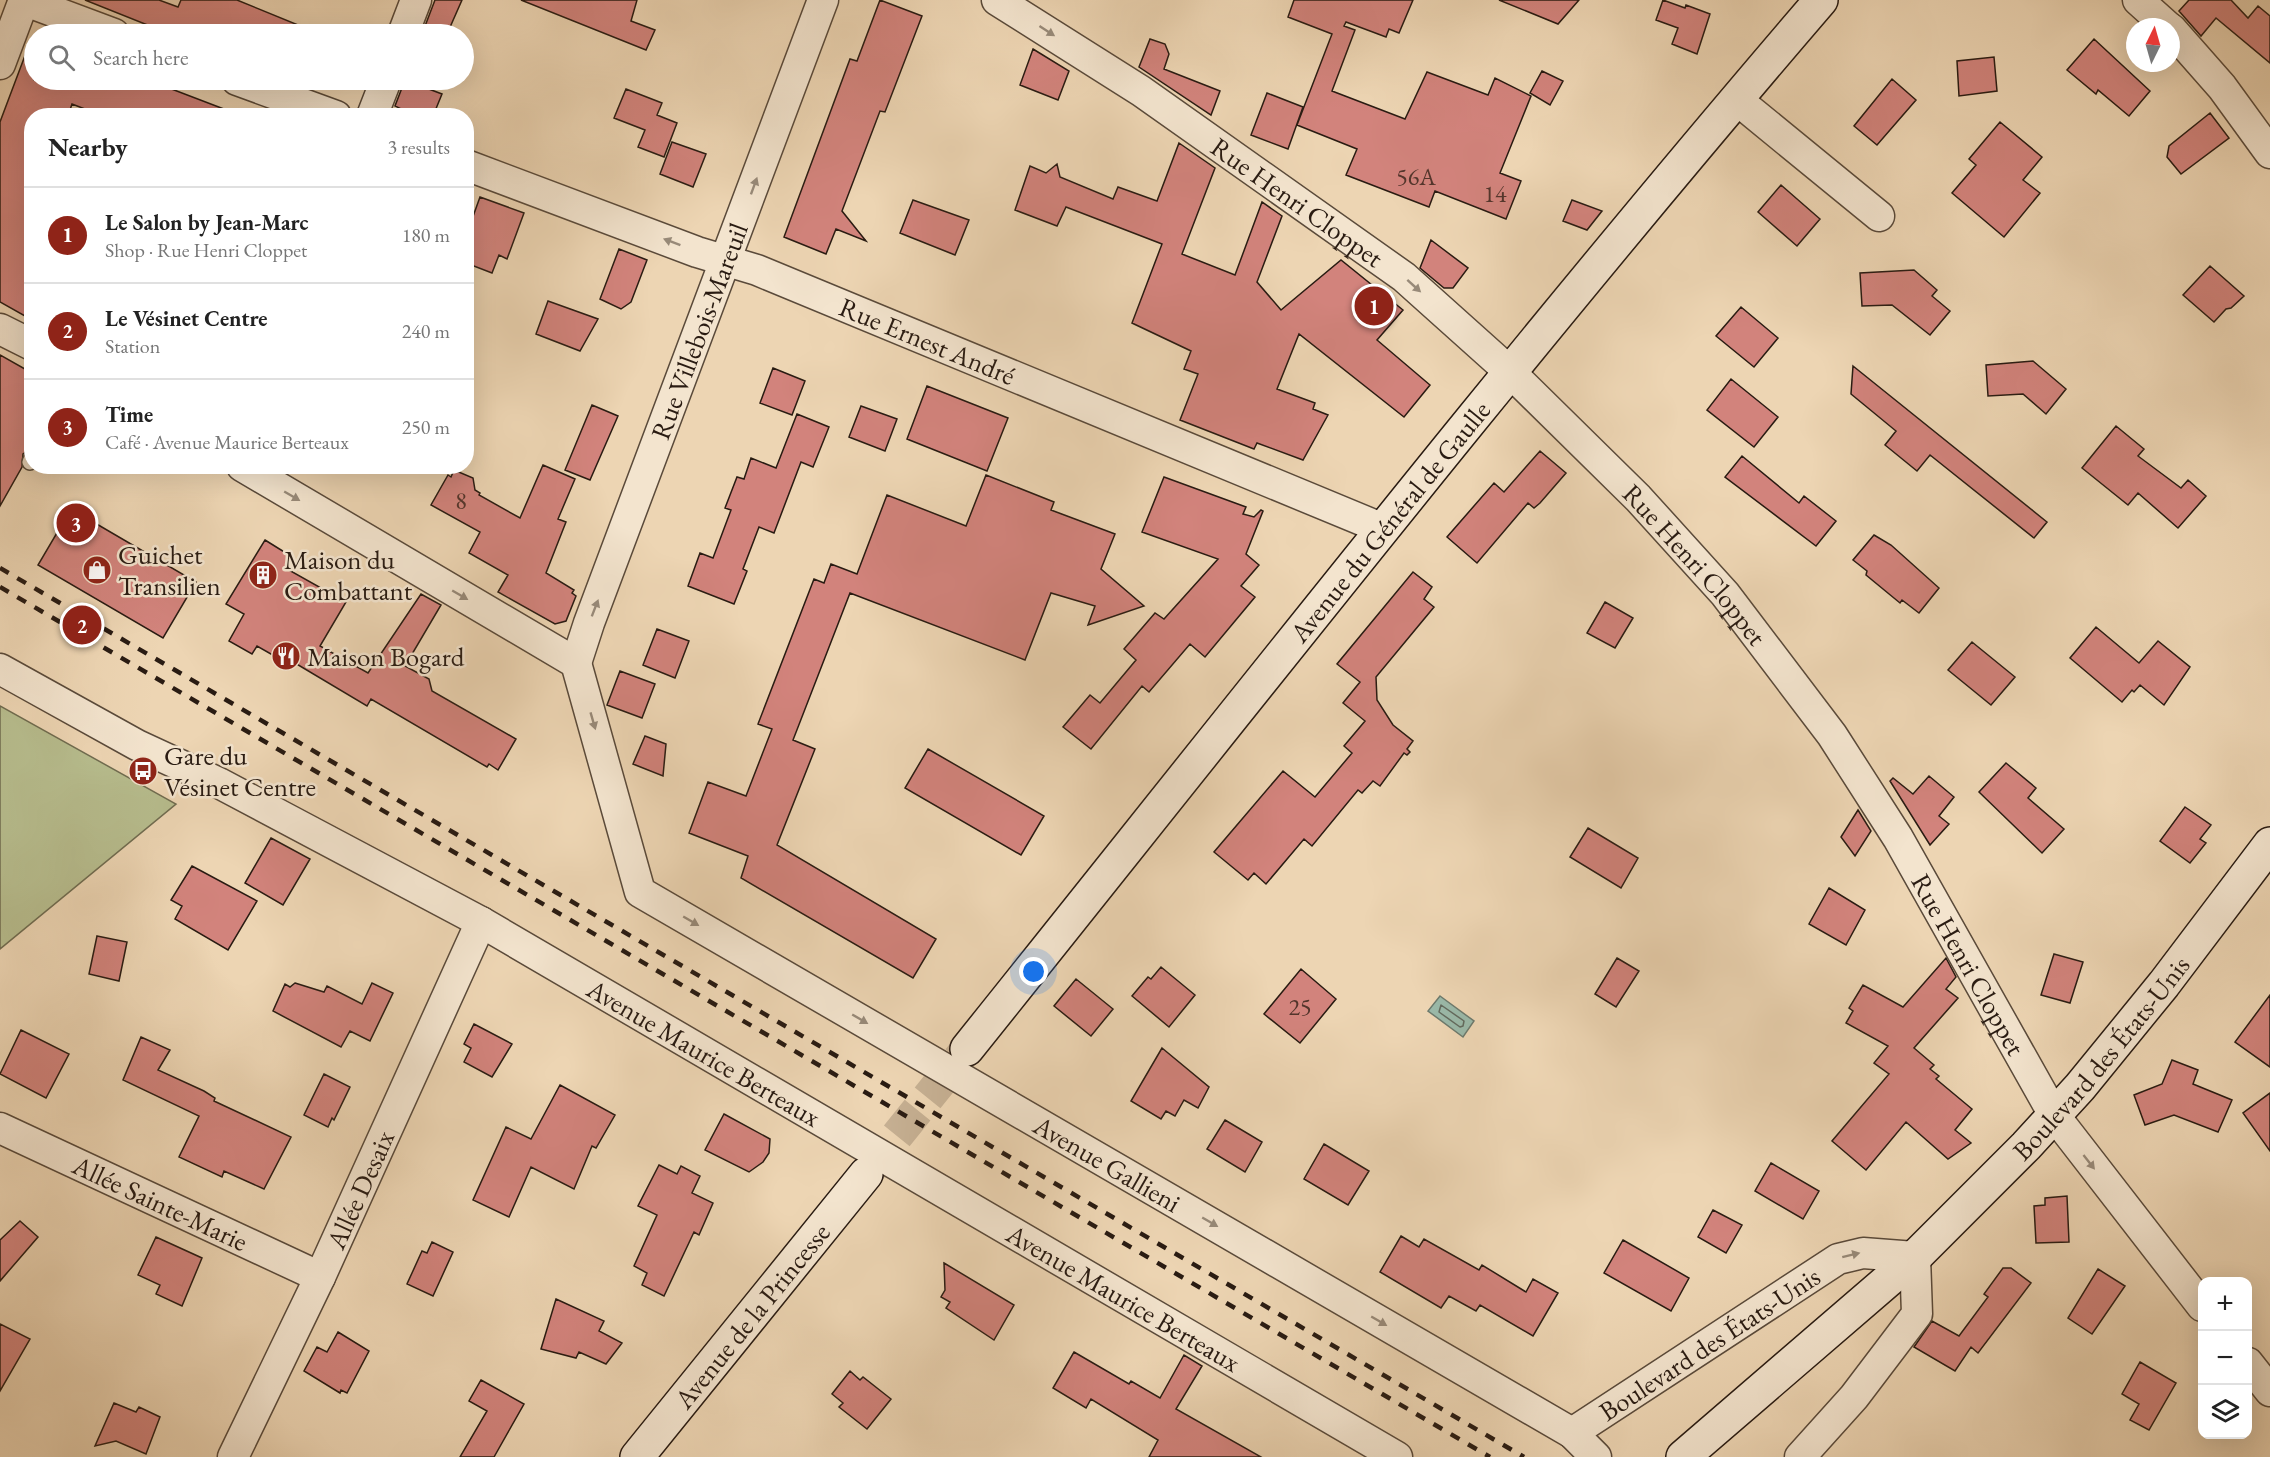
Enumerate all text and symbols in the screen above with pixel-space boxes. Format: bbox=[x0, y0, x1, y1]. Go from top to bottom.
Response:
north arrow bbox=[2126, 18, 2180, 72]
search box bbox=[24, 24, 474, 90]
one-way arrow bbox=[1039, 25, 1055, 36]
icon: search bbox=[45, 41, 78, 74]
text: Search here bbox=[93, 43, 188, 72]
street label: Rue Henri Cloppet bbox=[1204, 129, 1391, 275]
text: Nearby bbox=[48, 130, 128, 164]
text: 3 results bbox=[387, 134, 450, 160]
house number: 56A bbox=[1396, 161, 1436, 192]
one-way arrow bbox=[749, 177, 759, 195]
house number: 14 bbox=[1483, 178, 1507, 209]
text: Le Salon by Jean-Marc bbox=[105, 208, 308, 237]
street label: Rue Villebois-Mareuil bbox=[642, 218, 755, 444]
text: 1 bbox=[62, 222, 73, 248]
text: 180 m bbox=[402, 222, 450, 248]
text: Shop · Rue Henri Cloppet bbox=[105, 237, 307, 263]
one-way arrow bbox=[663, 237, 681, 247]
one-way arrow bbox=[1406, 279, 1421, 293]
pin: 1 bbox=[1354, 284, 1394, 328]
street label: Rue Ernest André bbox=[834, 289, 1021, 392]
text: Le Vésinet Centre bbox=[105, 304, 267, 333]
text: 2 bbox=[62, 318, 73, 344]
text: 240 m bbox=[402, 318, 450, 344]
text: Station bbox=[105, 333, 160, 359]
street label: Avenue du Général de Gaulle bbox=[1281, 393, 1497, 650]
text: Time bbox=[105, 400, 153, 429]
text: 3 bbox=[62, 414, 73, 440]
text: 250 m bbox=[402, 414, 450, 440]
text: Café · Avenue Maurice Berteaux bbox=[105, 429, 349, 455]
street label: Rue Henri Cloppet bbox=[1616, 476, 1775, 653]
house number: 8 bbox=[455, 485, 467, 516]
one-way arrow bbox=[284, 491, 301, 501]
pin: 3 bbox=[56, 500, 96, 546]
place label: Guichet Transilien bbox=[118, 537, 221, 603]
place label: Maison du Combattant bbox=[284, 542, 413, 608]
shop icon: Guichet Transilien bbox=[81, 554, 113, 586]
building icon: Maison du Combattant bbox=[247, 559, 279, 591]
one-way arrow bbox=[452, 590, 469, 600]
one-way arrow bbox=[590, 598, 600, 616]
pin: 2 bbox=[62, 602, 101, 648]
place label: Maison Bogard bbox=[307, 639, 465, 674]
restaurant icon: Maison Bogard bbox=[270, 640, 302, 672]
one-way arrow bbox=[588, 712, 598, 730]
place label: Gare du Vésinet Centre bbox=[164, 738, 316, 804]
bus stop icon: Gare du Vésinet Centre bbox=[127, 755, 159, 787]
street label: Rue Henri Cloppet bbox=[1904, 867, 2034, 1062]
one-way arrow bbox=[683, 916, 700, 926]
street label: Boulevard des États-Unis bbox=[2004, 948, 2197, 1168]
your location bbox=[1019, 957, 1048, 986]
street label: Avenue Maurice Berteaux bbox=[580, 970, 828, 1134]
house number: 25 bbox=[1288, 991, 1312, 1022]
one-way arrow bbox=[852, 1014, 869, 1024]
street label: Avenue Gallieni bbox=[1027, 1106, 1188, 1220]
street label: Allée Desaix bbox=[317, 1124, 402, 1255]
street label: Allée Sainte-Marie bbox=[66, 1146, 254, 1259]
one-way arrow bbox=[2082, 1155, 2094, 1170]
street label: Avenue de la Princesse bbox=[665, 1215, 837, 1416]
street label: Avenue Maurice Berteaux bbox=[1000, 1215, 1247, 1380]
one-way arrow bbox=[1202, 1217, 1218, 1228]
one-way arrow bbox=[1842, 1250, 1861, 1260]
street label: Boulevard des États-Unis bbox=[1592, 1258, 1826, 1428]
map controls bbox=[2198, 1277, 2252, 1439]
button: + bbox=[2198, 1277, 2252, 1331]
one-way arrow bbox=[1370, 1315, 1387, 1325]
button: − bbox=[2198, 1331, 2252, 1385]
button: layers bbox=[2198, 1385, 2252, 1439]

